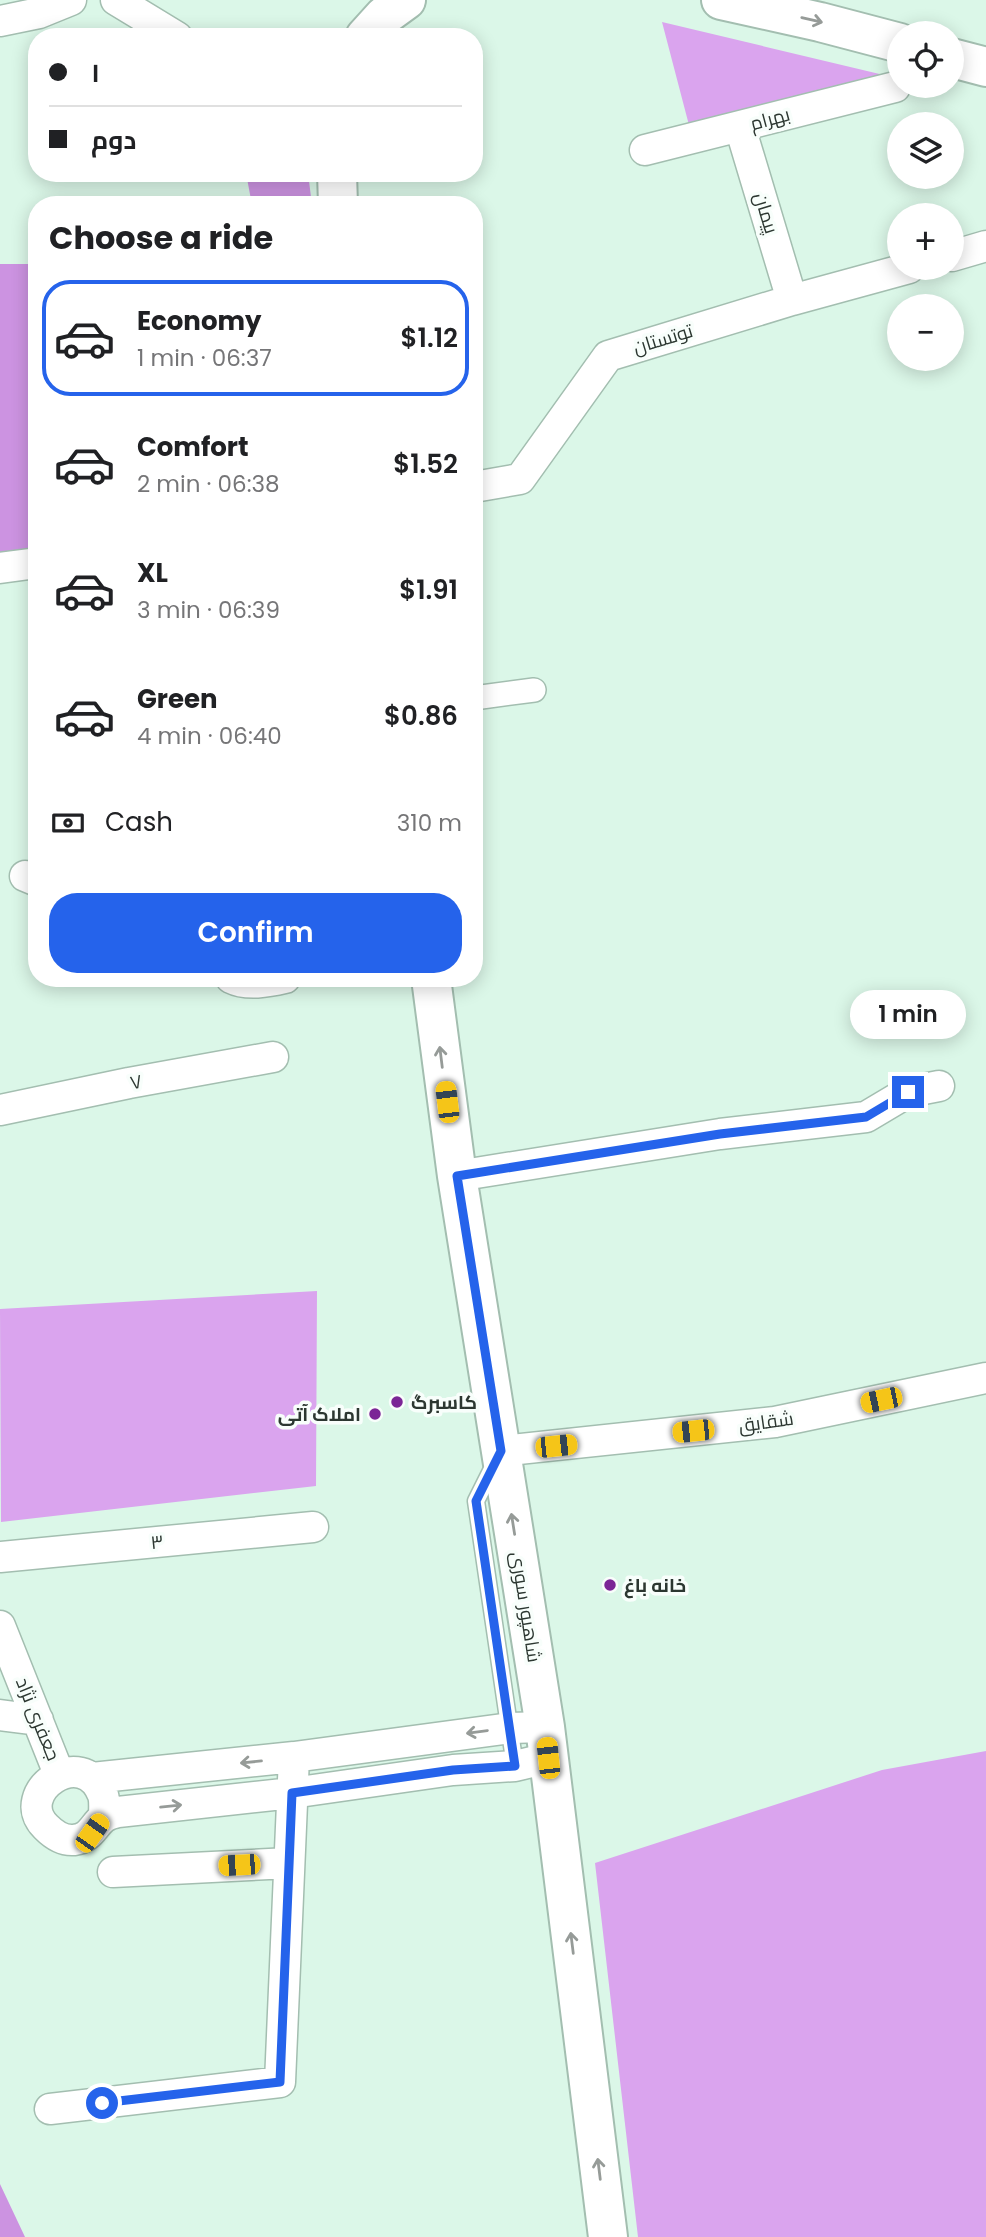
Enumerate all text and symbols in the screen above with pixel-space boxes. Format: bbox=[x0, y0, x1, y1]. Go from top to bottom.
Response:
one-way arrow bbox=[800, 14, 823, 27]
map controls bbox=[887, 21, 964, 371]
button: locate bbox=[887, 21, 964, 98]
text: ۱ bbox=[91, 55, 100, 91]
street label: بهرام bbox=[747, 101, 793, 137]
button: layers bbox=[887, 112, 964, 189]
text: دوم bbox=[91, 122, 136, 158]
street label: پیمان bbox=[747, 189, 785, 237]
button: + bbox=[887, 203, 964, 280]
text: Choose a ride bbox=[49, 215, 273, 260]
button: − bbox=[887, 294, 964, 371]
text: Economy bbox=[137, 303, 261, 339]
icon: car bbox=[53, 307, 116, 370]
street label: توتستان bbox=[630, 317, 696, 361]
text: $1.12 bbox=[400, 320, 458, 356]
text: 1 min · 06:37 bbox=[137, 342, 272, 374]
text: Comfort bbox=[137, 429, 249, 465]
icon: car bbox=[53, 433, 116, 496]
text: $1.52 bbox=[393, 446, 458, 482]
text: 2 min · 06:38 bbox=[137, 468, 280, 500]
text: XL bbox=[137, 555, 168, 591]
icon: car bbox=[53, 559, 116, 622]
text: $1.91 bbox=[399, 572, 458, 608]
text: 3 min · 06:39 bbox=[137, 594, 280, 626]
text: Green bbox=[137, 681, 218, 717]
icon: car bbox=[53, 685, 116, 748]
text: $0.86 bbox=[384, 698, 458, 734]
text: 4 min · 06:40 bbox=[137, 720, 282, 752]
icon: cash bbox=[49, 804, 87, 842]
text: Cash bbox=[105, 804, 173, 840]
text: 310 m bbox=[397, 807, 462, 839]
button: Confirm bbox=[49, 893, 462, 973]
callout: 1 min bbox=[850, 990, 966, 1040]
text: 1 min bbox=[878, 998, 938, 1030]
one-way arrow bbox=[435, 1046, 448, 1069]
street label: ۷ bbox=[128, 1068, 145, 1096]
route end bbox=[892, 1076, 924, 1108]
car bbox=[435, 1080, 460, 1124]
car bbox=[859, 1385, 904, 1415]
place label: کاسبرگ bbox=[411, 1389, 477, 1416]
marker: کاسبرگ bbox=[389, 1394, 405, 1410]
place label: املاک آتی bbox=[278, 1401, 361, 1428]
street label: شقایق bbox=[737, 1405, 795, 1439]
marker: املاک آتی bbox=[367, 1406, 383, 1422]
car bbox=[672, 1418, 715, 1444]
car bbox=[535, 1433, 578, 1459]
one-way arrow bbox=[506, 1513, 519, 1536]
street label: ۳ bbox=[149, 1528, 165, 1556]
street label: شاهپور سوری bbox=[504, 1550, 548, 1664]
place label: خانه باغ bbox=[624, 1572, 686, 1599]
marker: خانه باغ bbox=[602, 1577, 618, 1593]
street label: جعفری نژاد bbox=[9, 1673, 67, 1765]
one-way arrow bbox=[466, 1726, 489, 1739]
car bbox=[536, 1736, 561, 1780]
one-way arrow bbox=[241, 1755, 263, 1768]
one-way arrow bbox=[159, 1799, 182, 1812]
car bbox=[72, 1810, 113, 1856]
car bbox=[218, 1853, 261, 1877]
one-way arrow bbox=[565, 1933, 578, 1955]
route start bbox=[86, 2087, 118, 2119]
one-way arrow bbox=[593, 2158, 606, 2181]

